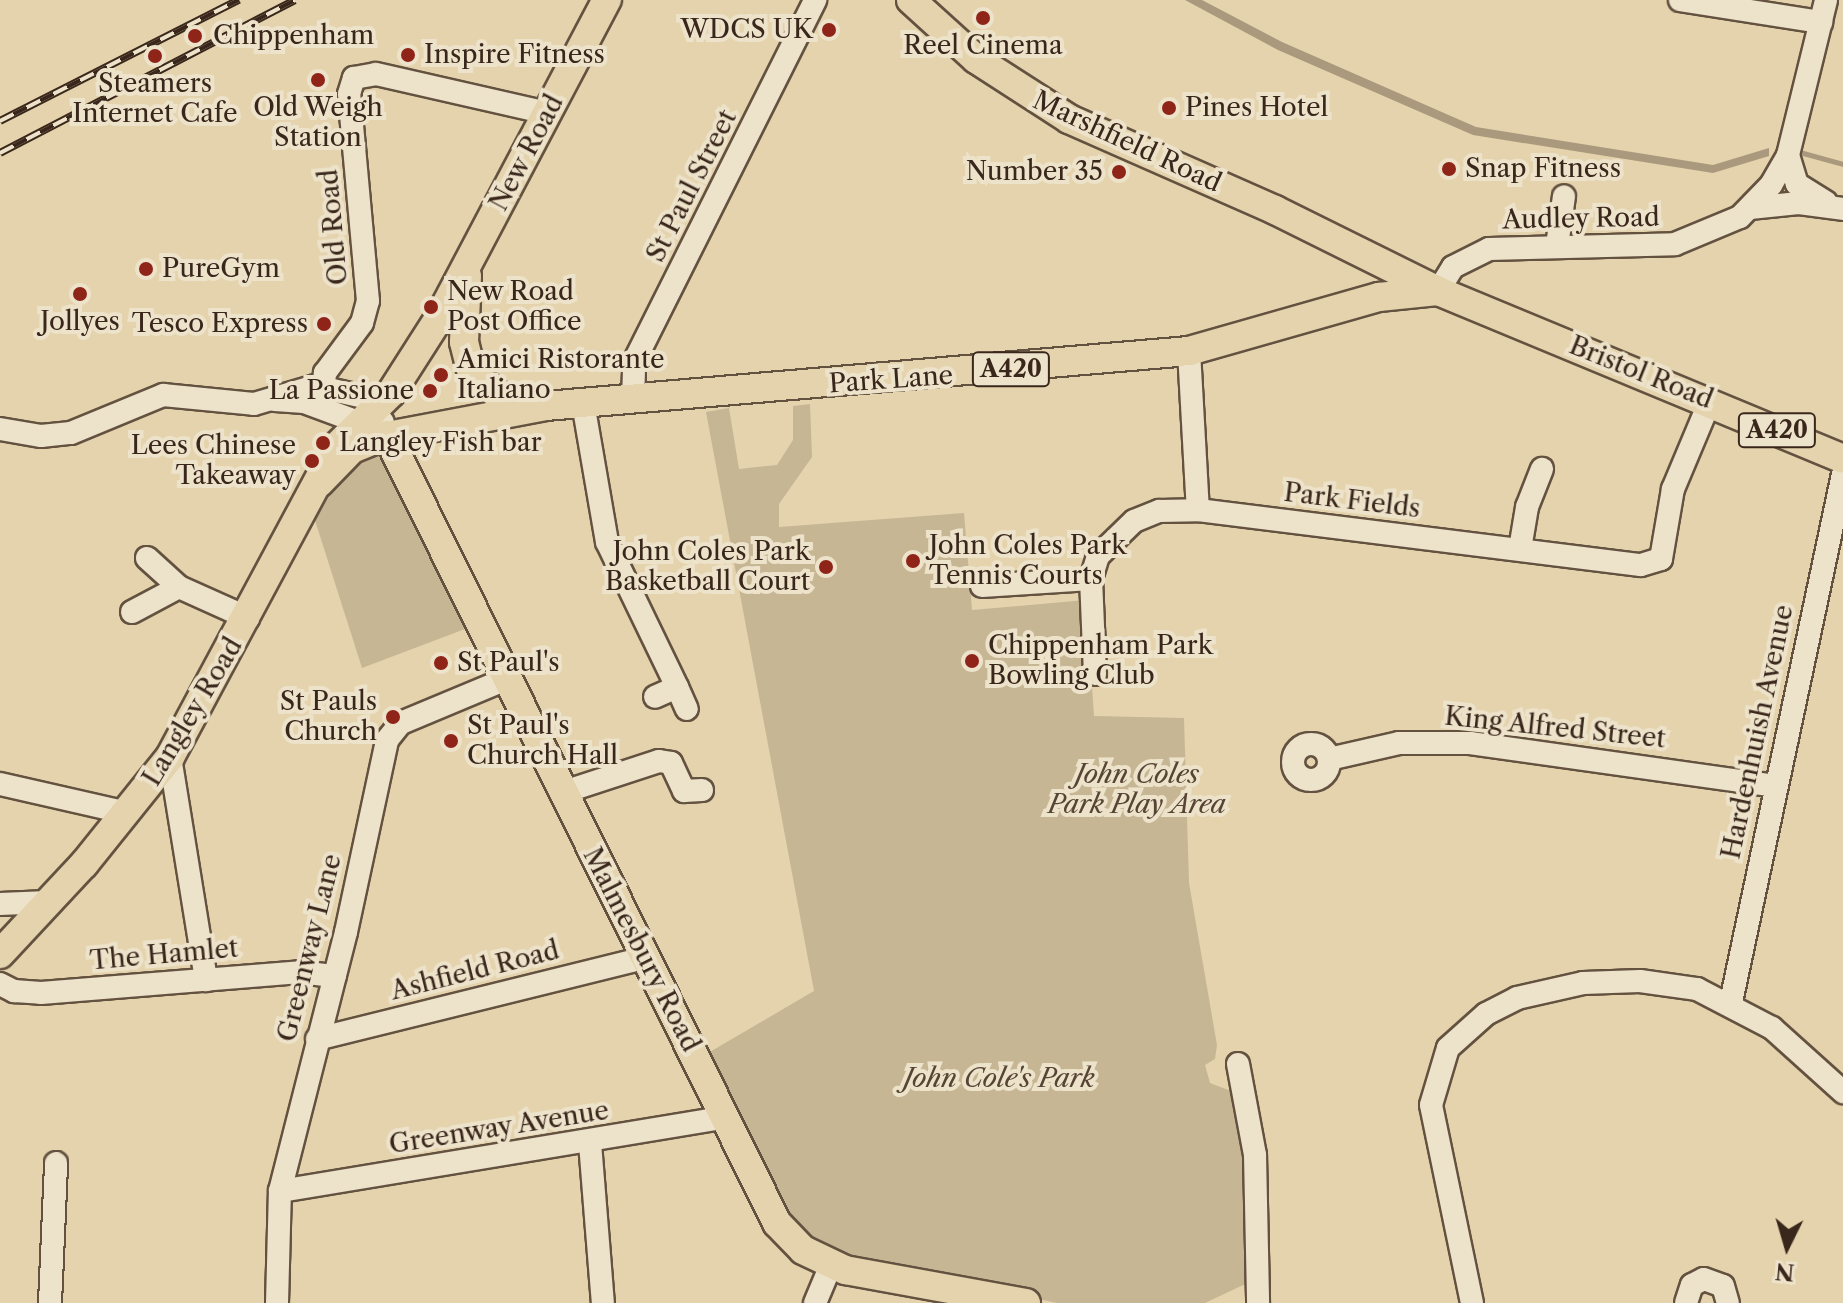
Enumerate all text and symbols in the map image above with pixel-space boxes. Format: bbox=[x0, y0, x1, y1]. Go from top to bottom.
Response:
marker: Reel Cinema bbox=[974, 9, 992, 27]
place label: WDCS UK bbox=[681, 14, 813, 46]
place label: Chippenham bbox=[213, 20, 374, 52]
marker: WDCS UK bbox=[820, 21, 838, 39]
marker: Chippenham bbox=[184, 25, 206, 47]
place label: Reel Cinema bbox=[903, 30, 1063, 62]
place label: Inspire Fitness bbox=[424, 39, 605, 71]
marker: Inspire Fitness bbox=[399, 46, 417, 64]
marker: Steamers Internet Cafe bbox=[146, 47, 164, 65]
place label: Steamers Internet Cafe bbox=[72, 68, 238, 130]
marker: Old Weigh Station bbox=[309, 71, 327, 89]
street label: Marshfield Road bbox=[1028, 85, 1226, 199]
street label: New Road bbox=[483, 89, 571, 217]
place label: Old Weigh Station bbox=[253, 92, 383, 154]
place label: Pines Hotel bbox=[1185, 92, 1328, 124]
marker: Pines Hotel bbox=[1160, 99, 1178, 117]
street label: St Paul Street bbox=[640, 105, 744, 267]
place label: Snap Fitness bbox=[1465, 153, 1621, 185]
place label: Number 35 bbox=[965, 156, 1103, 188]
marker: Snap Fitness bbox=[1440, 160, 1458, 178]
marker: Number 35 bbox=[1110, 163, 1128, 181]
street label: Old Road bbox=[313, 168, 355, 286]
street label: Audley Road bbox=[1502, 202, 1660, 236]
place label: PureGym bbox=[162, 253, 280, 285]
marker: PureGym bbox=[137, 260, 155, 278]
place label: New Road Post Office bbox=[447, 276, 582, 338]
marker: Jollyes bbox=[71, 285, 89, 303]
marker: New Road Post Office bbox=[422, 298, 440, 316]
place label: Jollyes bbox=[40, 306, 120, 338]
place label: Tesco Express bbox=[132, 308, 308, 340]
marker: Tesco Express bbox=[315, 315, 333, 333]
street label: Bristol Road bbox=[1565, 330, 1717, 416]
place label: Amici Ristorante Italiano bbox=[457, 344, 665, 406]
road number: A420 bbox=[971, 349, 1051, 389]
street label: Park Lane bbox=[828, 360, 954, 400]
marker: Amici Ristorante Italiano bbox=[432, 366, 450, 384]
place label: La Passione bbox=[268, 375, 414, 407]
marker: La Passione bbox=[421, 382, 439, 400]
road number: A420 bbox=[1737, 410, 1817, 450]
place label: Langley Fish bar bbox=[339, 427, 543, 459]
place label: Lees Chinese Takeaway bbox=[131, 430, 296, 492]
marker: Langley Fish bar bbox=[314, 434, 332, 452]
marker: Lees Chinese Takeaway bbox=[303, 452, 321, 470]
street label: Park Fields bbox=[1282, 477, 1422, 525]
place label: John Coles Park Tennis Courts bbox=[929, 530, 1126, 592]
place label: John Coles Park Basketball Court bbox=[605, 536, 810, 598]
marker: John Coles Park Tennis Courts bbox=[904, 552, 922, 570]
marker: John Coles Park Basketball Court bbox=[817, 558, 835, 576]
street label: Hardenhuish Avenue bbox=[1716, 601, 1800, 863]
place label: Chippenham Park Bowling Club bbox=[988, 630, 1213, 692]
street label: Langley Road bbox=[136, 632, 250, 792]
place label: St Paul's bbox=[457, 647, 560, 679]
marker: Chippenham Park Bowling Club bbox=[963, 652, 981, 670]
marker: St Paul's bbox=[432, 654, 450, 672]
place label: St Pauls Church bbox=[280, 686, 377, 748]
street label: King Alfred Street bbox=[1443, 701, 1667, 755]
marker: St Pauls Church bbox=[384, 708, 402, 726]
place label: St Paul's Church Hall bbox=[467, 710, 618, 772]
marker: St Paul's Church Hall bbox=[442, 732, 460, 750]
park label: John Coles Park Play Area bbox=[1048, 759, 1226, 820]
street label: Malmesbury Road bbox=[576, 842, 706, 1058]
street label: Greenway Lane bbox=[272, 851, 348, 1045]
street label: The Hamlet bbox=[89, 933, 239, 977]
street label: Ashfield Road bbox=[387, 935, 563, 1007]
park label: John Cole's Park bbox=[903, 1063, 1095, 1095]
street label: Greenway Avenue bbox=[386, 1095, 612, 1161]
north arrow bbox=[1747, 1207, 1827, 1287]
text: N bbox=[1774, 1257, 1796, 1286]

